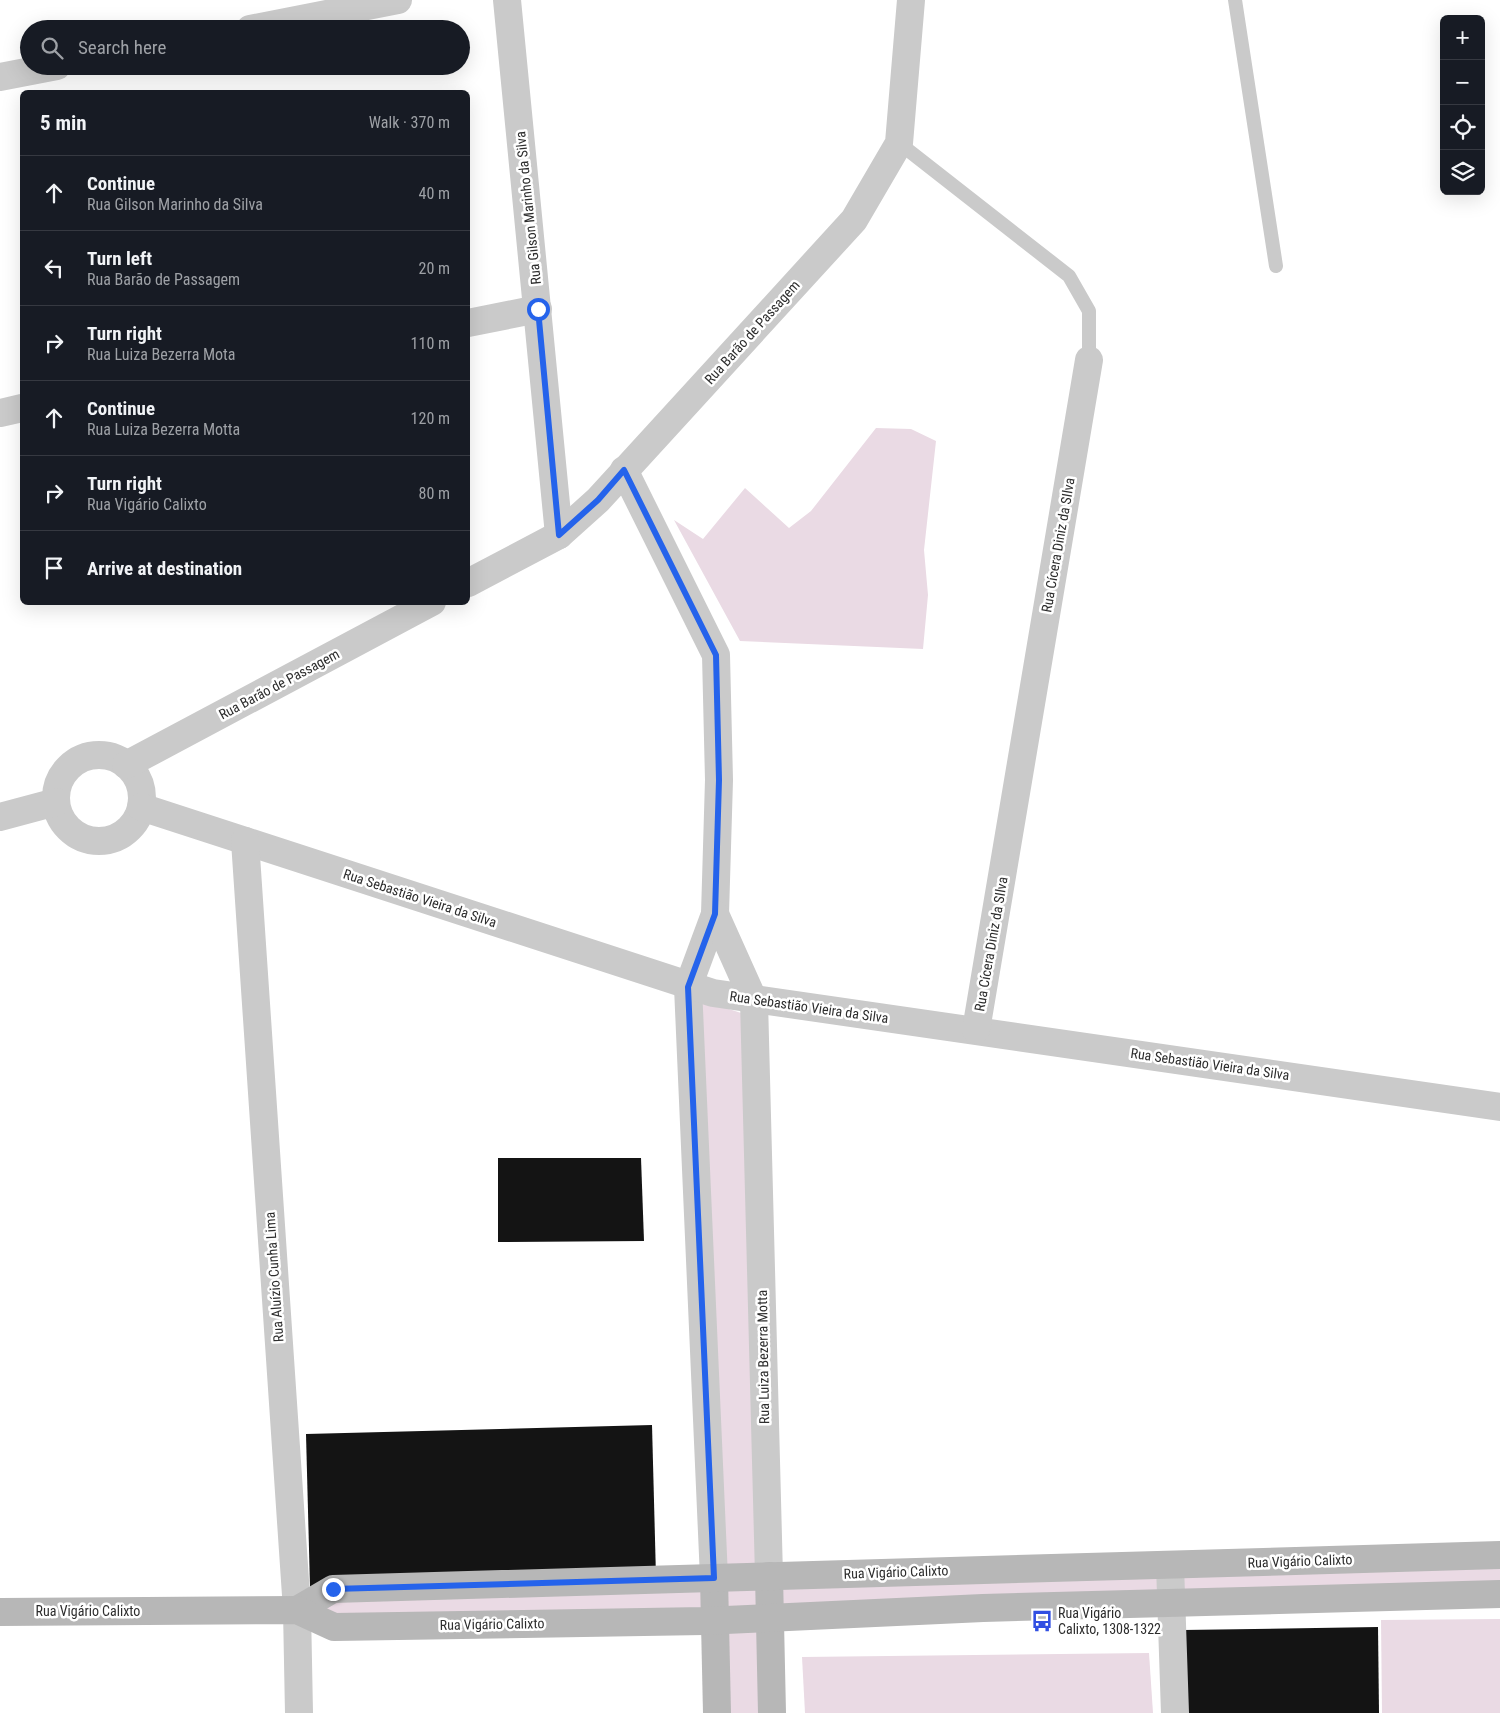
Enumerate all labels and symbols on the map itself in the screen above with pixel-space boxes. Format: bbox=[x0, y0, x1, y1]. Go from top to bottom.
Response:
street label: Rua Gilson Marinho da Silva bbox=[512, 131, 544, 285]
street label: Rua Barão de Passagem bbox=[701, 277, 803, 387]
route start bbox=[527, 298, 550, 321]
street label: Rua Cícera Diniz da SIlva bbox=[1038, 477, 1078, 613]
street label: Rua Barão de Passagem bbox=[216, 645, 342, 723]
street label: Rua Sebastião Vieira da Silva bbox=[341, 866, 499, 930]
street label: Rua Cícera Diniz da SIlva bbox=[971, 876, 1011, 1012]
street label: Rua Sebastião Vieira da Silva bbox=[729, 988, 889, 1026]
street label: Rua Sebastião Vieira da Silva bbox=[1130, 1045, 1290, 1083]
street label: Rua Aluízio Cunha Lima bbox=[261, 1211, 287, 1343]
street label: Rua Luiza Bezerra Motta bbox=[754, 1290, 772, 1424]
street label: Rua Vigário Calixto bbox=[1247, 1551, 1353, 1571]
street label: Rua Vigário Calixto bbox=[843, 1562, 949, 1582]
route end bbox=[322, 1578, 345, 1601]
street label: Rua Vigário Calixto bbox=[36, 1603, 140, 1619]
place label: Rua Vigário Calixto, 1308-1322 bbox=[1058, 1605, 1161, 1637]
bus stop icon: Rua Vigário Calixto, 1308-1322 bbox=[1029, 1608, 1055, 1634]
street label: Rua Vigário Calixto bbox=[439, 1615, 545, 1633]

